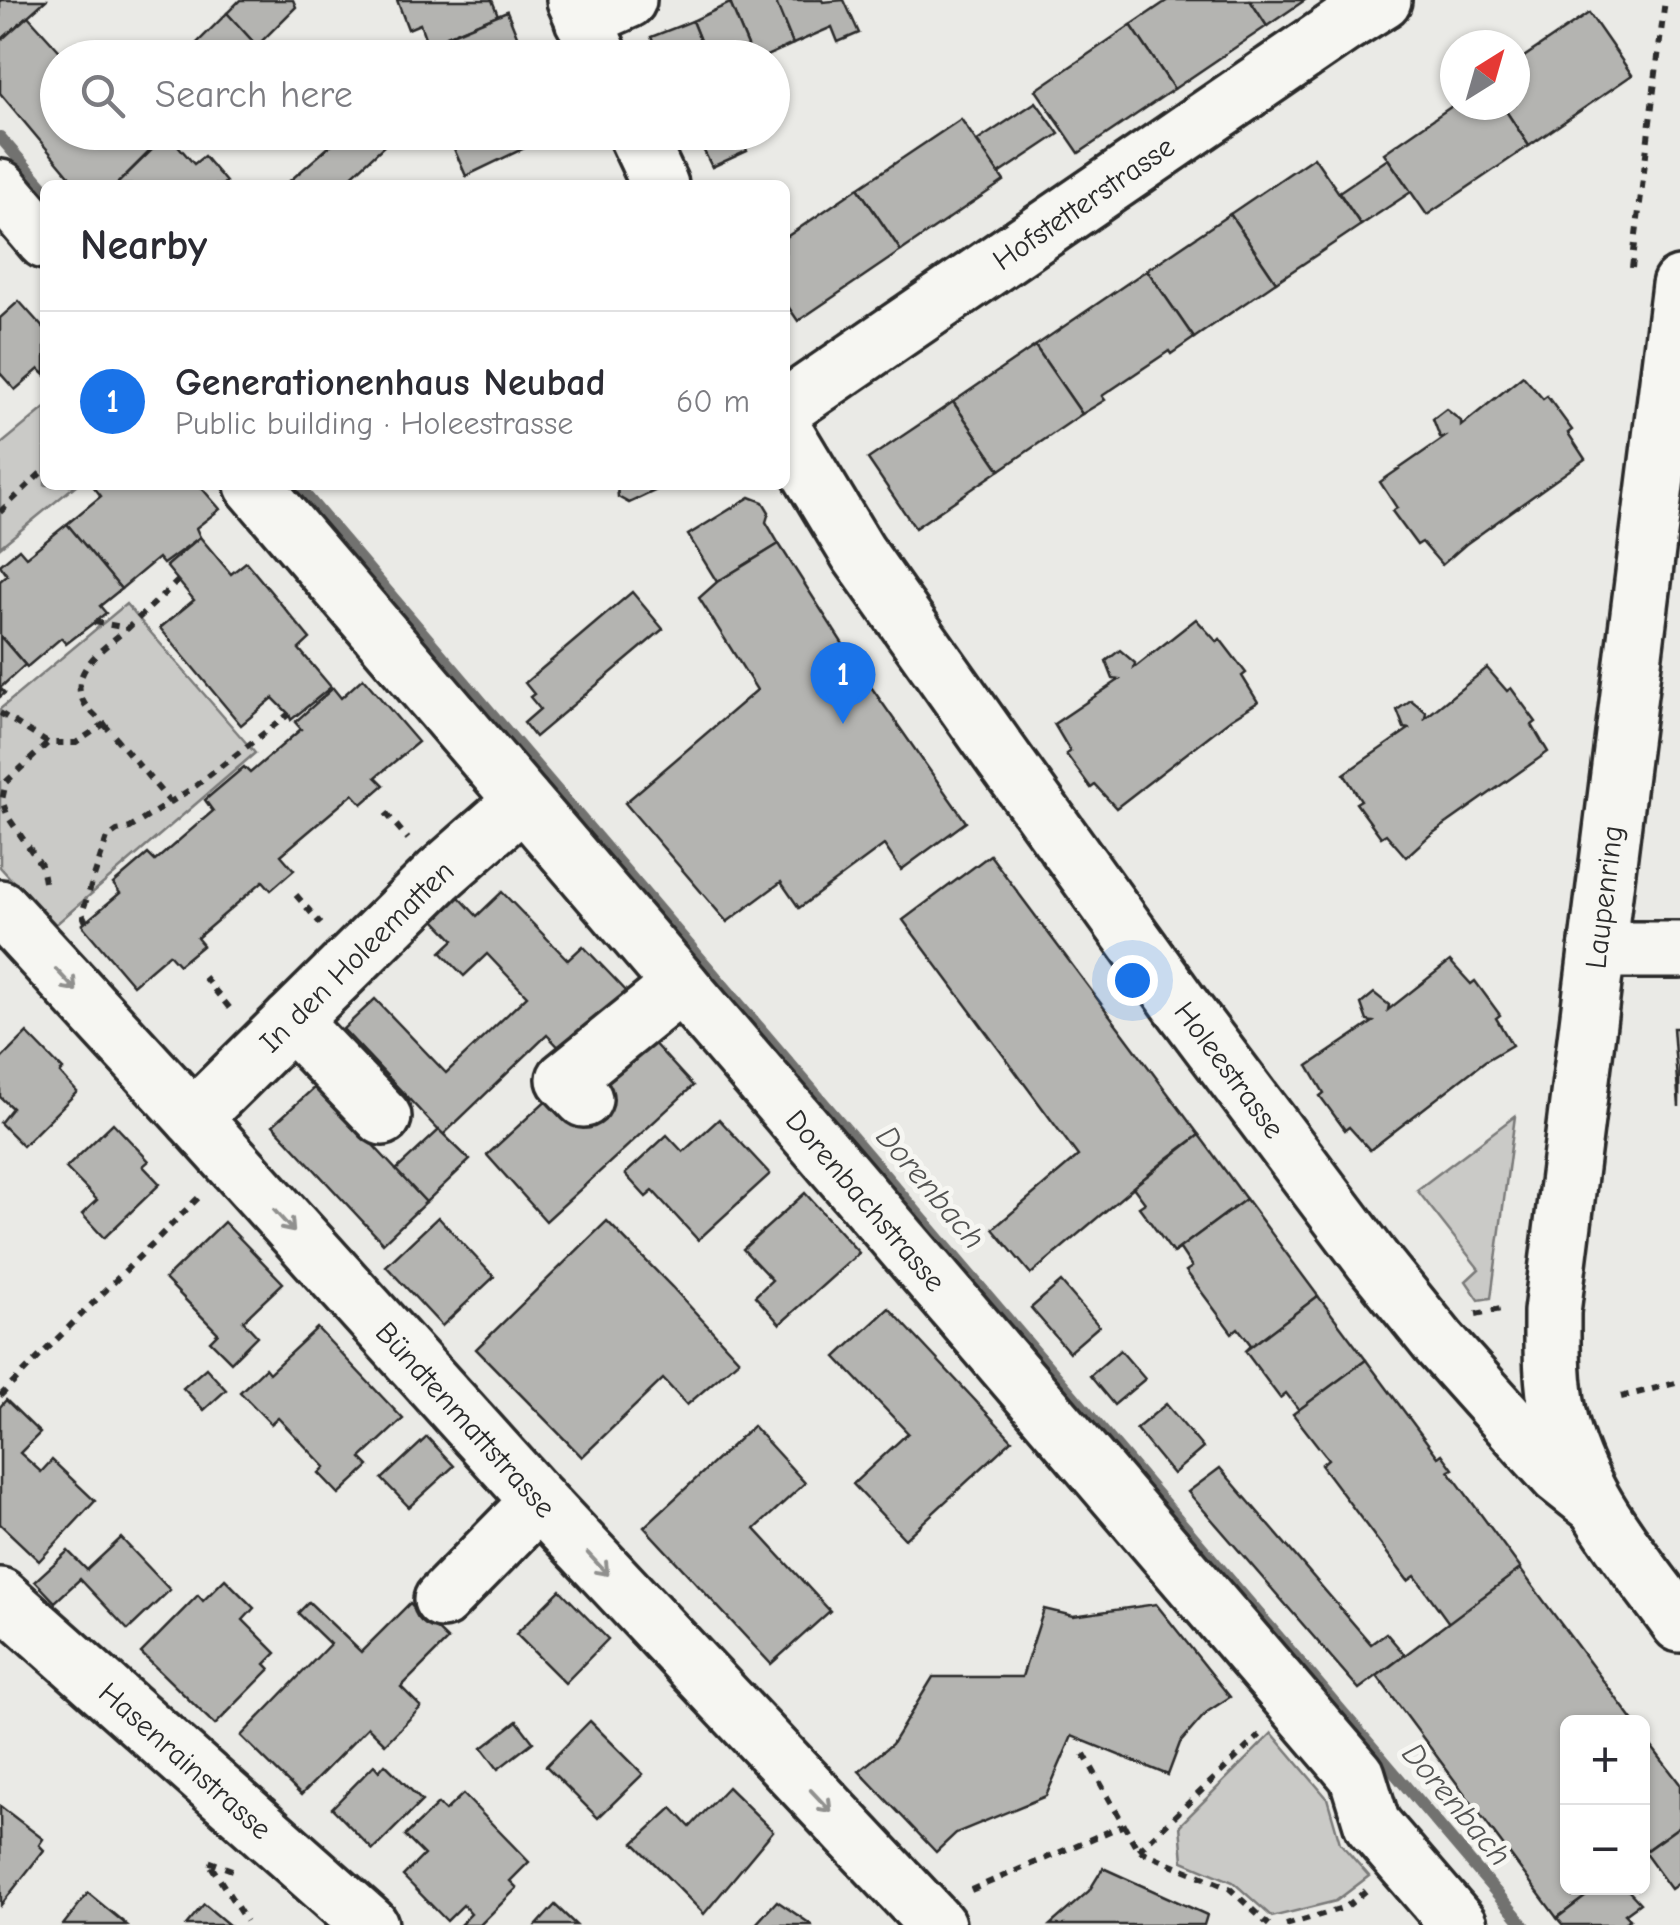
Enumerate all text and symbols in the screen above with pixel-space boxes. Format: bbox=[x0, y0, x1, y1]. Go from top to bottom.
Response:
north arrow bbox=[1440, 30, 1530, 120]
search box bbox=[40, 40, 790, 150]
icon: search bbox=[75, 68, 130, 123]
text: Search here bbox=[155, 73, 353, 117]
street label: Hofstetterstrasse bbox=[986, 129, 1181, 278]
text: Nearby bbox=[80, 221, 207, 270]
text: Generationenhaus Neubad bbox=[175, 361, 605, 405]
text: 1 bbox=[106, 383, 119, 420]
text: 60 m bbox=[676, 383, 750, 420]
text: Public building · Holeestrasse bbox=[175, 405, 573, 442]
pin: 1 bbox=[810, 642, 876, 724]
street label: Laupenring bbox=[1578, 823, 1631, 971]
street label: In den Holeematten bbox=[253, 853, 461, 1060]
your location bbox=[1107, 955, 1158, 1006]
one-way arrow bbox=[54, 967, 77, 992]
street label: Holeestrasse bbox=[1167, 995, 1292, 1146]
street label: Dorenbachstrasse bbox=[778, 1103, 952, 1299]
water label: Dorenbach bbox=[869, 1118, 993, 1256]
one-way arrow bbox=[273, 1208, 296, 1233]
street label: Bündtenmattstrasse bbox=[368, 1315, 562, 1525]
one-way arrow bbox=[586, 1551, 609, 1576]
street label: Hasenrainstrasse bbox=[91, 1675, 279, 1847]
map controls bbox=[1560, 1715, 1650, 1895]
button: + bbox=[1560, 1715, 1650, 1805]
water label: Dorenbach bbox=[1395, 1735, 1519, 1873]
one-way arrow bbox=[809, 1788, 832, 1813]
button: − bbox=[1560, 1805, 1650, 1895]

